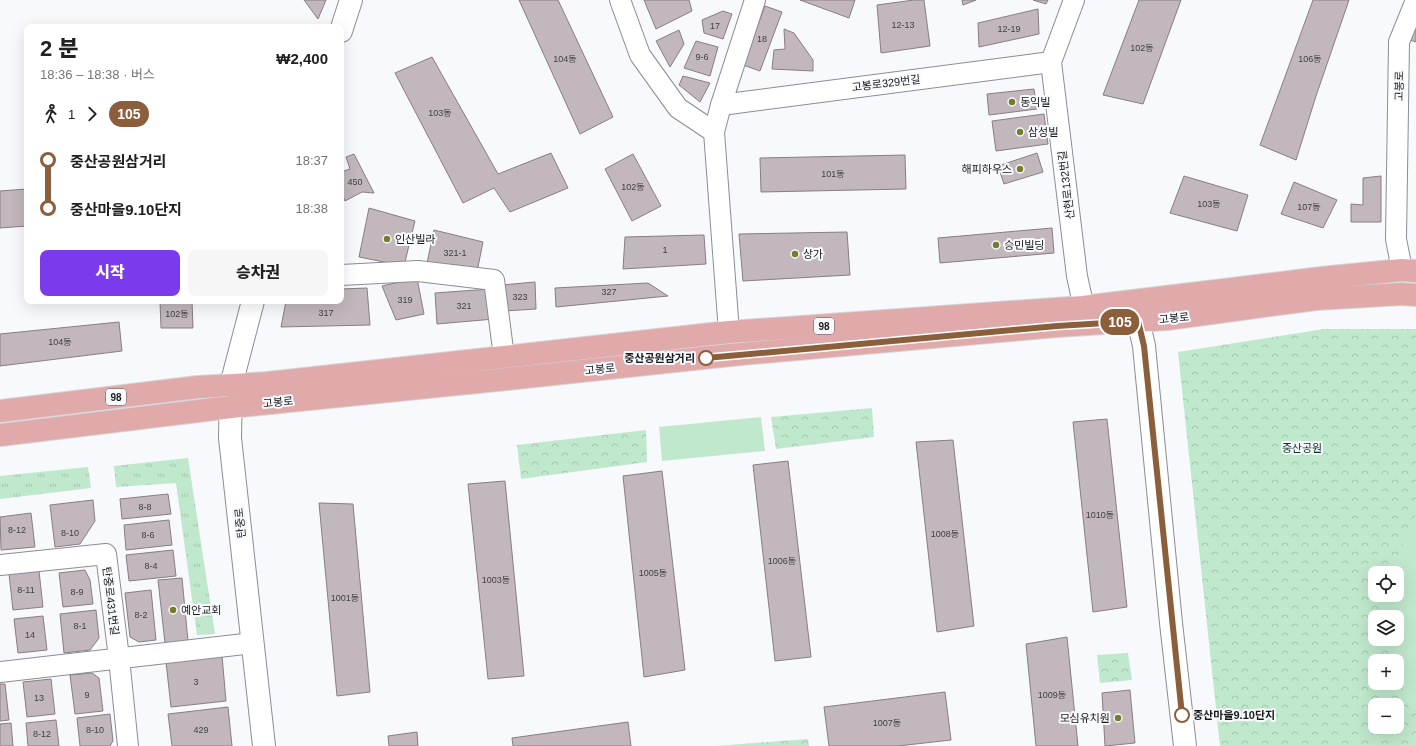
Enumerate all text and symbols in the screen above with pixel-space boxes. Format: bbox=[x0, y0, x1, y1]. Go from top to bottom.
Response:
house number: 12-13 bbox=[891, 20, 915, 30]
house number: 17 bbox=[710, 21, 720, 31]
house number: 12-19 bbox=[997, 24, 1021, 34]
house number: 18 bbox=[757, 34, 767, 44]
text: 2 분 bbox=[40, 36, 79, 61]
house number: 102동 bbox=[1130, 43, 1154, 53]
text: ₩2,400 bbox=[276, 50, 328, 67]
house number: 9-6 bbox=[695, 52, 709, 62]
house number: 104동 bbox=[553, 54, 577, 64]
house number: 106동 bbox=[1298, 54, 1322, 64]
text: 18:36 – 18:38 · 버스 bbox=[40, 67, 155, 82]
street label: 고봉로 bbox=[1393, 71, 1405, 101]
street label: 고봉로329번길 bbox=[851, 73, 921, 93]
place label: 동익빌 bbox=[1020, 96, 1050, 108]
marker: 동익빌 bbox=[1007, 97, 1017, 107]
icon: walk bbox=[40, 103, 62, 125]
icon: forward bbox=[81, 103, 103, 125]
text: 105 bbox=[117, 106, 141, 122]
text: 1 bbox=[68, 107, 75, 122]
house number: 103동 bbox=[428, 108, 452, 118]
place label: 삼성빌 bbox=[1028, 126, 1058, 138]
marker: 삼성빌 bbox=[1015, 127, 1025, 137]
street label: 산현로132번길 bbox=[1056, 150, 1076, 220]
text: 중산공원삼거리 bbox=[70, 153, 167, 170]
text: 18:37 bbox=[295, 153, 328, 168]
place label: 해피하우스 bbox=[961, 163, 1012, 175]
marker: 해피하우스 bbox=[1015, 164, 1025, 174]
house number: 101동 bbox=[821, 169, 845, 179]
house number: 450 bbox=[347, 177, 363, 187]
house number: 102동 bbox=[621, 182, 645, 192]
house number: 103동 bbox=[1197, 199, 1221, 209]
text: 중산마을9.10단지 bbox=[70, 201, 182, 218]
text: 18:38 bbox=[295, 201, 328, 216]
house number: 107동 bbox=[1297, 202, 1321, 212]
place label: 인산빌라 bbox=[395, 233, 435, 245]
marker: 인산빌라 bbox=[382, 234, 392, 244]
place label: 승민빌딩 bbox=[1004, 239, 1044, 251]
marker: 승민빌딩 bbox=[991, 240, 1001, 250]
house number: 1 bbox=[662, 245, 668, 255]
house number: 321-1 bbox=[443, 248, 467, 258]
place label: 상가 bbox=[803, 248, 823, 260]
marker: 상가 bbox=[790, 249, 800, 259]
button: 시작 bbox=[40, 250, 180, 296]
button: 승차권 bbox=[188, 250, 328, 296]
house number: 327 bbox=[601, 287, 617, 297]
house number: 323 bbox=[512, 292, 528, 302]
house number: 319 bbox=[397, 295, 413, 305]
house number: 321 bbox=[456, 301, 472, 311]
house number: 317 bbox=[318, 308, 334, 318]
house number: 102동 bbox=[165, 309, 189, 319]
line badge: 105 bbox=[1097, 309, 1143, 335]
street label: 고봉로 bbox=[1158, 310, 1190, 326]
text: 105 bbox=[1108, 314, 1132, 330]
road number: 98 bbox=[814, 318, 834, 334]
house number: 104동 bbox=[48, 337, 72, 347]
marker: 중산공원삼거리 bbox=[698, 350, 714, 366]
place label: 중산공원삼거리 bbox=[624, 352, 695, 364]
street label: 고봉로 bbox=[584, 361, 616, 377]
road number: 98 bbox=[106, 389, 126, 405]
street label: 고봉로 bbox=[262, 394, 294, 410]
park label: 중산공원 bbox=[1282, 442, 1322, 454]
house number: 8-8 bbox=[138, 502, 152, 512]
street label: 탄중로 bbox=[232, 507, 248, 539]
house number: 1010동 bbox=[1086, 510, 1114, 520]
house number: 8-12 bbox=[8, 525, 26, 535]
house number: 8-10 bbox=[61, 528, 79, 538]
house number: 1008동 bbox=[931, 529, 959, 539]
house number: 8-6 bbox=[141, 530, 155, 540]
house number: 1006동 bbox=[768, 556, 796, 566]
house number: 8-4 bbox=[144, 561, 158, 571]
street label: 탄중로431번길 bbox=[101, 566, 121, 636]
map controls bbox=[1368, 566, 1404, 734]
button: locate bbox=[1368, 566, 1404, 602]
house number: 1005동 bbox=[639, 568, 667, 578]
house number: 1003동 bbox=[482, 575, 510, 585]
house number: 8-11 bbox=[17, 585, 35, 595]
house number: 8-9 bbox=[70, 587, 84, 597]
house number: 1001동 bbox=[331, 593, 359, 603]
place label: 예안교회 bbox=[181, 604, 221, 616]
marker: 예안교회 bbox=[168, 605, 178, 615]
house number: 8-2 bbox=[134, 610, 148, 620]
button: layers bbox=[1368, 610, 1404, 646]
house number: 8-1 bbox=[73, 621, 87, 631]
house number: 14 bbox=[25, 630, 35, 640]
button: + bbox=[1368, 654, 1404, 690]
house number: 3 bbox=[193, 677, 199, 687]
house number: 9 bbox=[84, 690, 90, 700]
house number: 1009동 bbox=[1038, 690, 1066, 700]
house number: 13 bbox=[34, 693, 44, 703]
button: − bbox=[1368, 698, 1404, 734]
marker: 중산마을9.10단지 bbox=[1174, 707, 1190, 723]
place label: 중산마을9.10단지 bbox=[1193, 709, 1275, 721]
place label: 모심유치원 bbox=[1059, 712, 1110, 724]
marker: 모심유치원 bbox=[1113, 713, 1123, 723]
house number: 1007동 bbox=[873, 718, 901, 728]
house number: 8-10 bbox=[86, 725, 104, 735]
house number: 429 bbox=[193, 725, 209, 735]
house number: 8-12 bbox=[33, 729, 51, 739]

